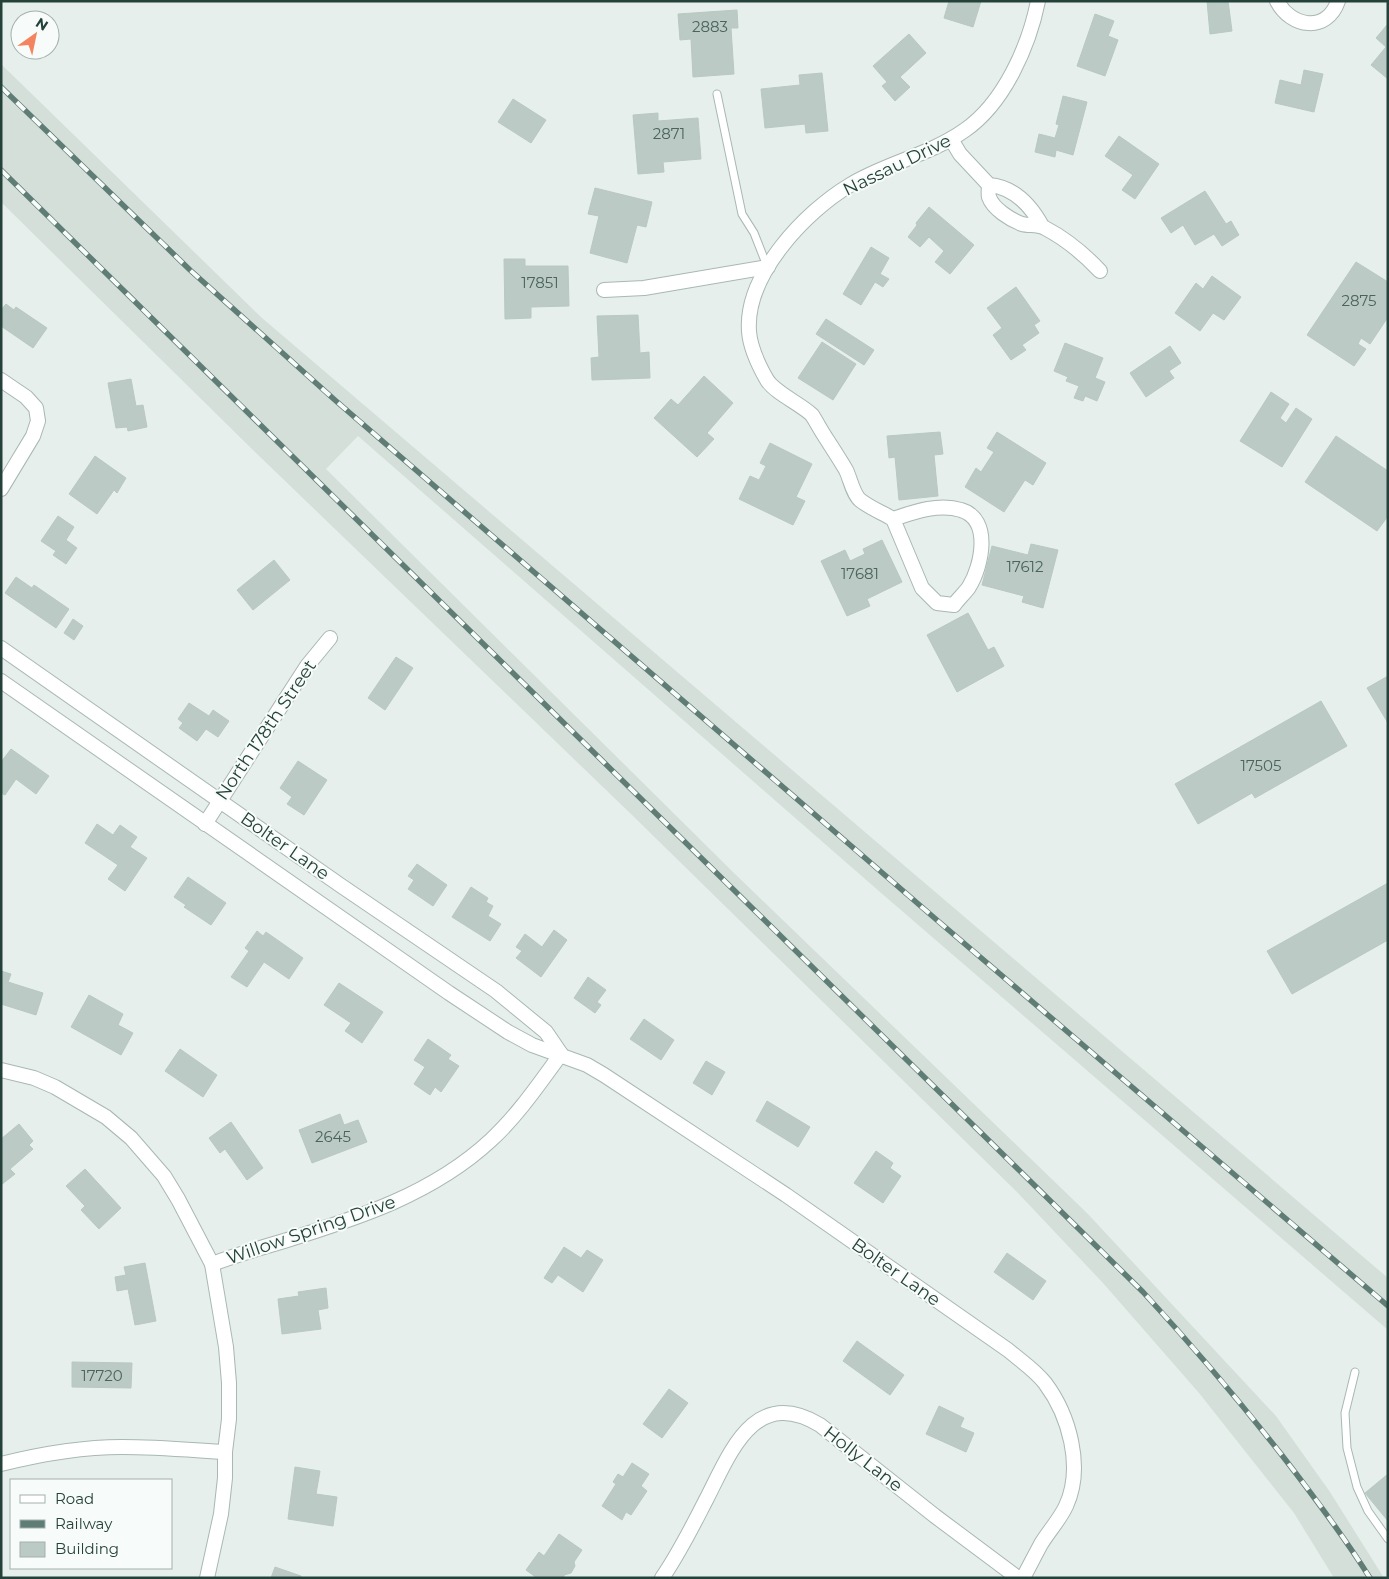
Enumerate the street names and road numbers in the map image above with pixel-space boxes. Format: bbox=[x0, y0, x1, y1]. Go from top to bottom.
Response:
street label: Nassau Drive bbox=[839, 129, 955, 201]
street label: North 178th Street bbox=[211, 656, 321, 804]
street label: Bolter Lane bbox=[236, 807, 334, 885]
street label: Willow Spring Drive bbox=[224, 1191, 399, 1269]
street label: Bolter Lane bbox=[847, 1233, 945, 1311]
street label: Holly Lane bbox=[819, 1421, 907, 1497]

